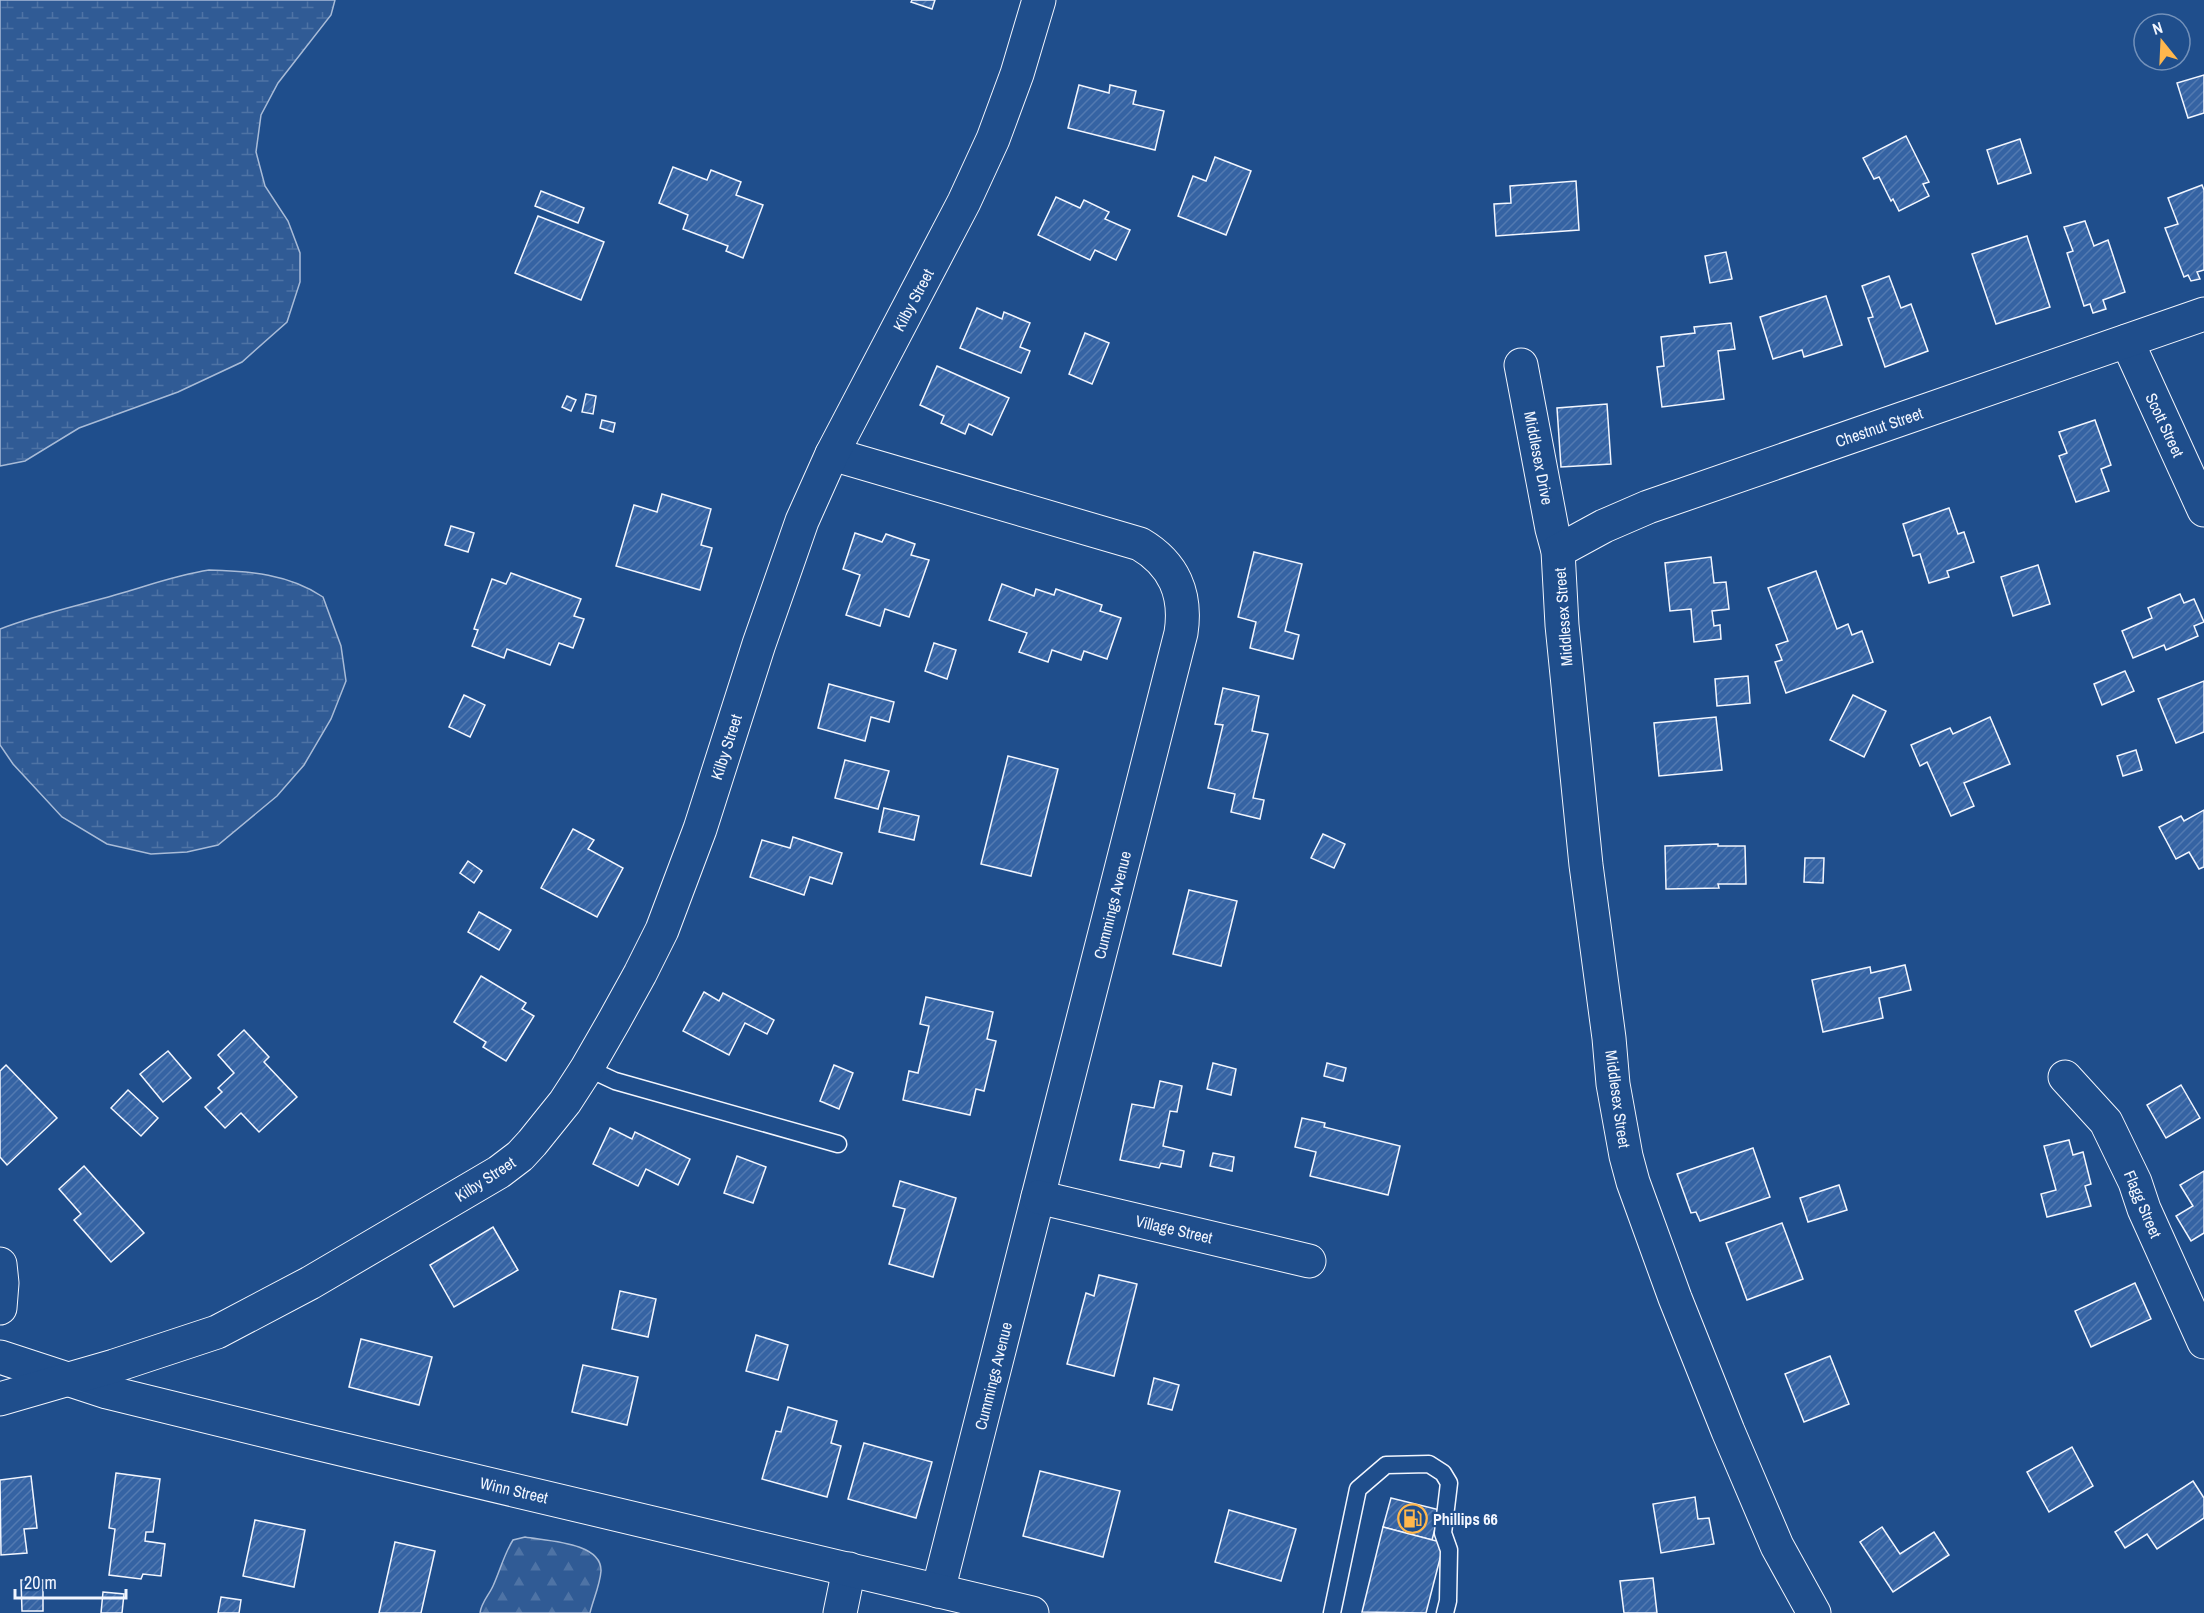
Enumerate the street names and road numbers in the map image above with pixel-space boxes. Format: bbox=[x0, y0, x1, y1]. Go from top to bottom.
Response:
street label: Kilby Street bbox=[887, 265, 939, 335]
street label: Scott Street bbox=[2141, 389, 2190, 461]
street label: Chestnut Street bbox=[1832, 402, 1926, 452]
street label: Middlesex Drive bbox=[1519, 409, 1559, 507]
street label: Middlesex Street bbox=[1549, 567, 1577, 667]
street label: Kilby Street bbox=[705, 711, 747, 783]
street label: Cummings Avenue bbox=[1088, 849, 1136, 961]
street label: Middlesex Street bbox=[1600, 1049, 1636, 1150]
street label: Kilby Street bbox=[451, 1151, 520, 1207]
street label: Flagg Street bbox=[2119, 1167, 2167, 1242]
street label: Village Street bbox=[1133, 1209, 1215, 1249]
street label: Cummings Avenue bbox=[969, 1320, 1017, 1432]
street label: Winn Street bbox=[478, 1471, 551, 1509]

